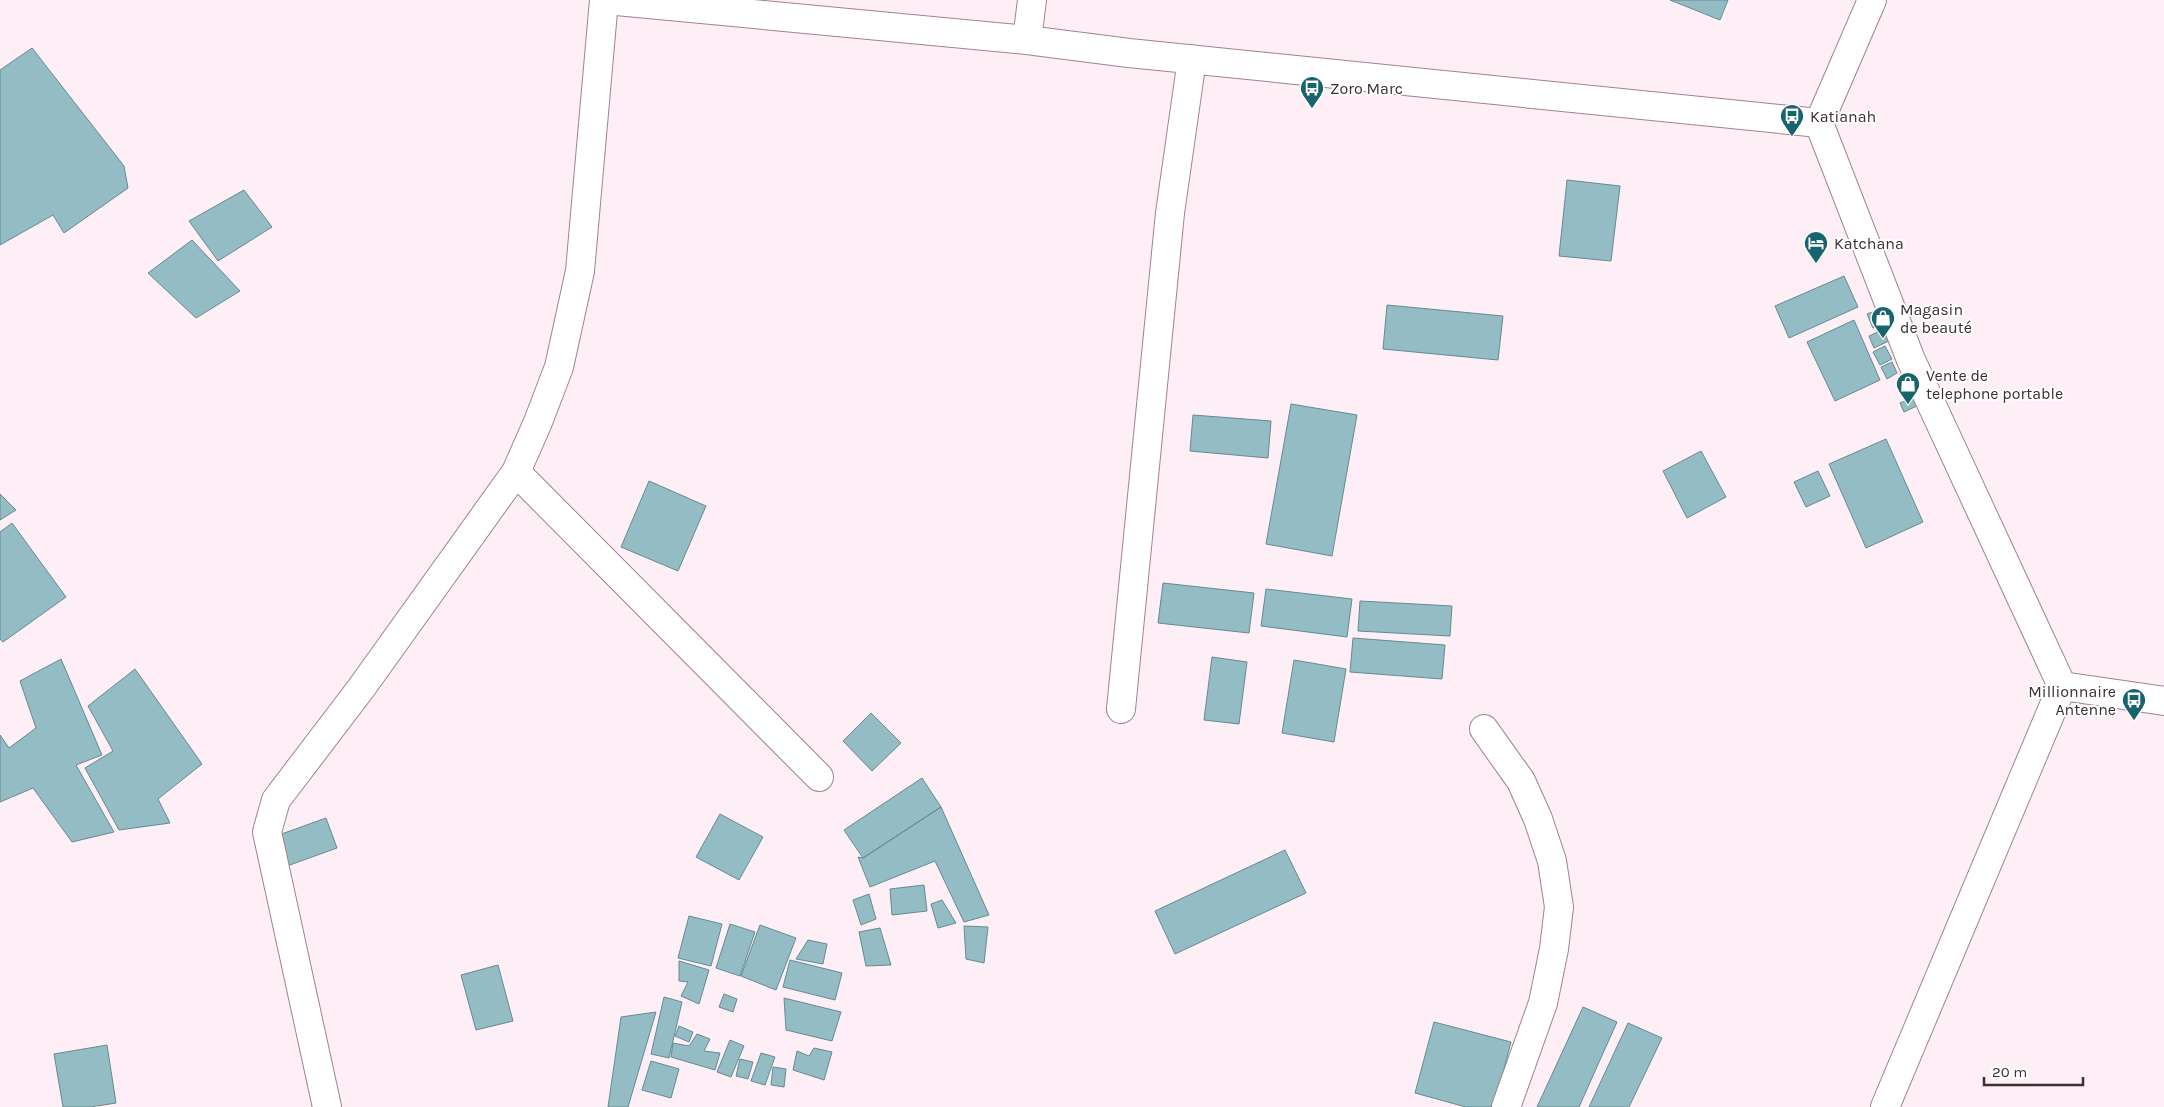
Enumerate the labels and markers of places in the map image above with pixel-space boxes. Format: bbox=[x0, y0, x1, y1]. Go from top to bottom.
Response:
bus stop icon: Zoro Marc bbox=[1299, 75, 1325, 109]
place label: Zoro Marc bbox=[1330, 79, 1403, 98]
bus stop icon: Katianah bbox=[1779, 103, 1805, 137]
place label: Katianah bbox=[1810, 107, 1876, 126]
hotel icon: Katchana bbox=[1803, 230, 1829, 264]
place label: Katchana bbox=[1834, 234, 1904, 253]
place label: Magasin de beauté bbox=[1900, 300, 1972, 337]
shop icon: Magasin de beauté bbox=[1870, 305, 1896, 339]
place label: Vente de telephone portable bbox=[1926, 366, 2063, 403]
shop icon: Vente de telephone portable bbox=[1895, 371, 1921, 405]
place label: Millionnaire Antenne bbox=[2028, 682, 2116, 719]
bus stop icon: Millionnaire Antenne bbox=[2121, 687, 2147, 721]

